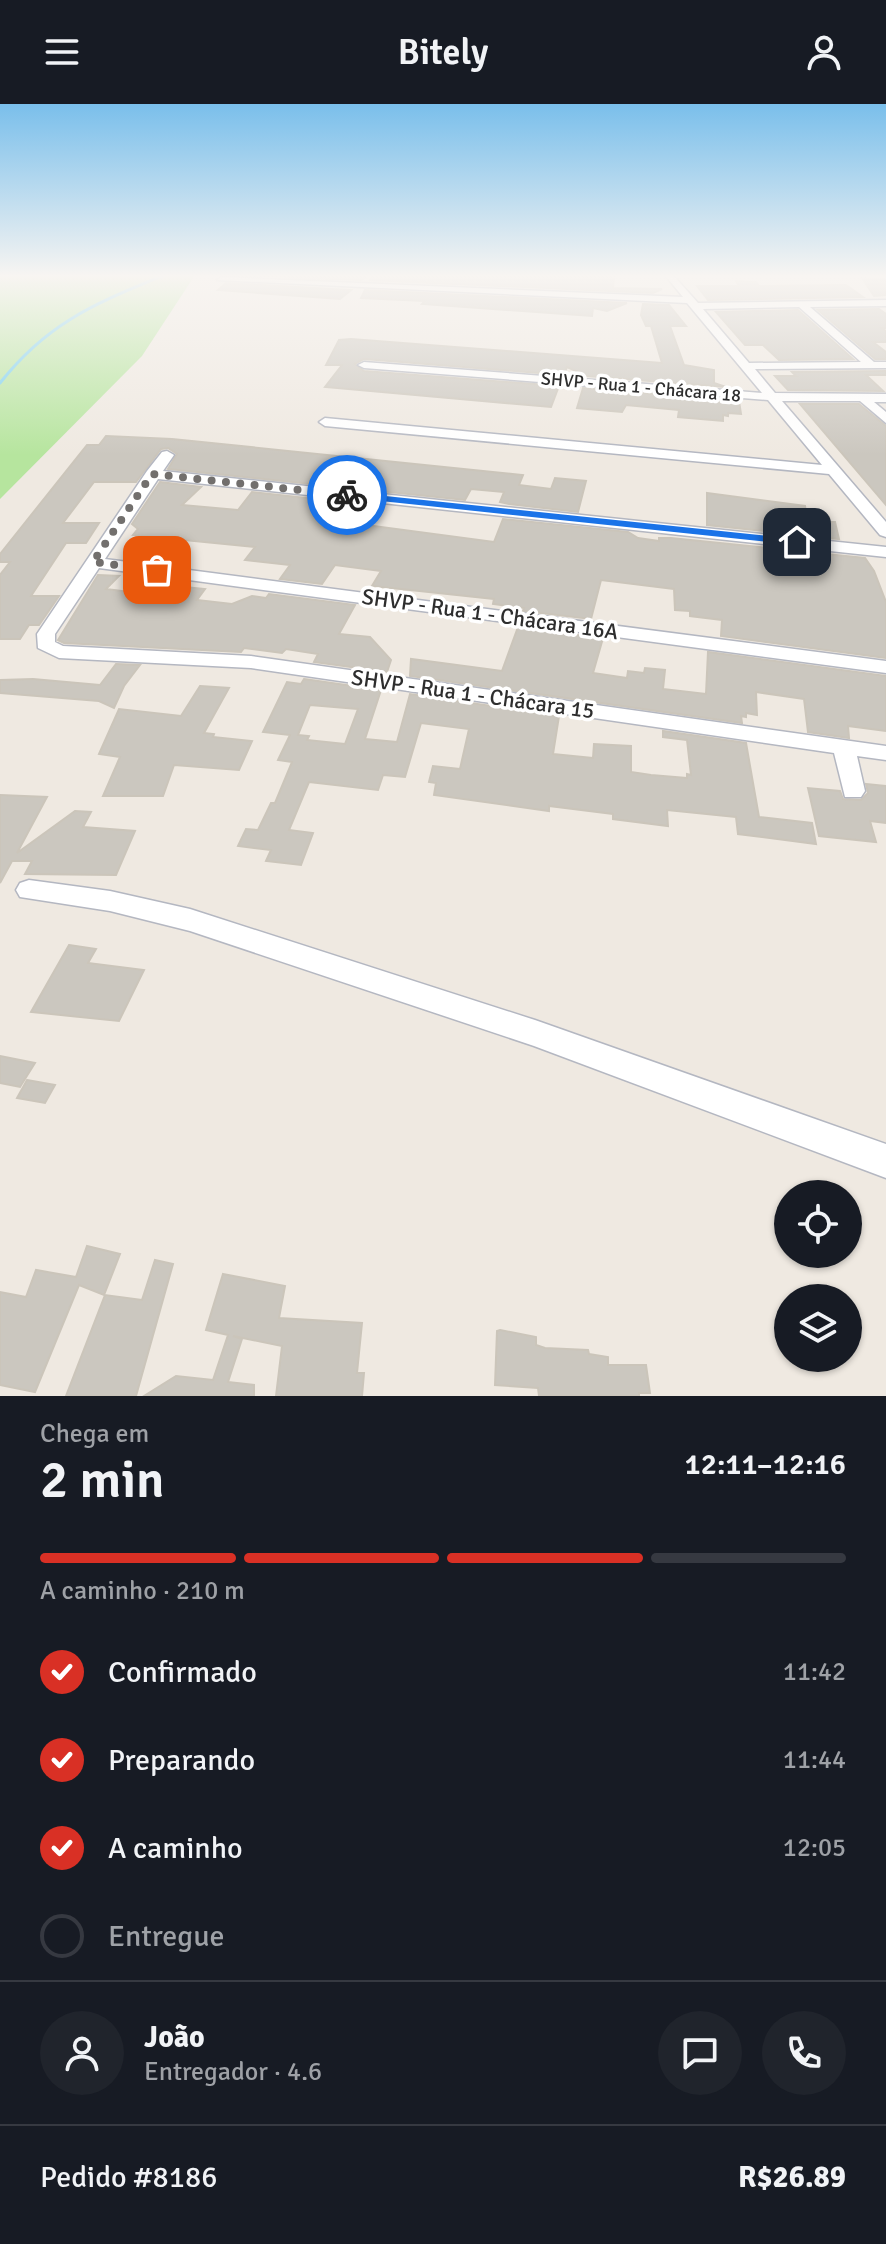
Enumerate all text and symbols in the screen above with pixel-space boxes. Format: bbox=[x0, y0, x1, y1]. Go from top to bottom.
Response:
icon: menu bbox=[40, 30, 84, 74]
text: Bitely bbox=[398, 30, 488, 75]
icon: person bbox=[802, 30, 846, 74]
street label: SHVP - Rua 1 - Chácara 18 bbox=[540, 367, 742, 407]
courier bbox=[307, 455, 387, 535]
icon: bike bbox=[325, 473, 369, 517]
pin bbox=[763, 508, 831, 576]
icon: home bbox=[775, 520, 819, 564]
pin bbox=[123, 536, 191, 604]
icon: bag bbox=[135, 548, 179, 592]
street label: SHVP - Rua 1 - Chácara 16A bbox=[360, 583, 620, 645]
street label: SHVP - Rua 1 - Chácara 15 bbox=[350, 664, 596, 724]
map controls bbox=[774, 1180, 862, 1372]
button: locate bbox=[774, 1180, 862, 1268]
button: layers bbox=[774, 1284, 862, 1372]
text: Chega em bbox=[40, 1418, 149, 1450]
text: 12:11–12:16 bbox=[685, 1446, 846, 1483]
text: 2 min bbox=[40, 1448, 165, 1512]
text: A caminho · 210 m bbox=[40, 1575, 245, 1607]
icon: check bbox=[40, 1650, 84, 1694]
text: Confirmado bbox=[108, 1654, 257, 1691]
text: 11:42 bbox=[783, 1656, 846, 1688]
icon: check bbox=[40, 1738, 84, 1782]
text: Preparando bbox=[108, 1742, 255, 1779]
text: 11:44 bbox=[783, 1744, 846, 1776]
icon: check bbox=[40, 1826, 84, 1870]
text: A caminho bbox=[108, 1830, 243, 1867]
text: 12:05 bbox=[783, 1832, 846, 1864]
text: Entregue bbox=[108, 1918, 225, 1955]
button: person bbox=[40, 2011, 124, 2095]
button: chat bbox=[658, 2011, 742, 2095]
button: phone bbox=[762, 2011, 846, 2095]
text: João bbox=[144, 2019, 205, 2056]
text: Entregador · 4.6 bbox=[144, 2056, 322, 2088]
text: Pedido #8186 bbox=[40, 2159, 217, 2196]
text: R$26.89 bbox=[738, 2159, 846, 2196]

